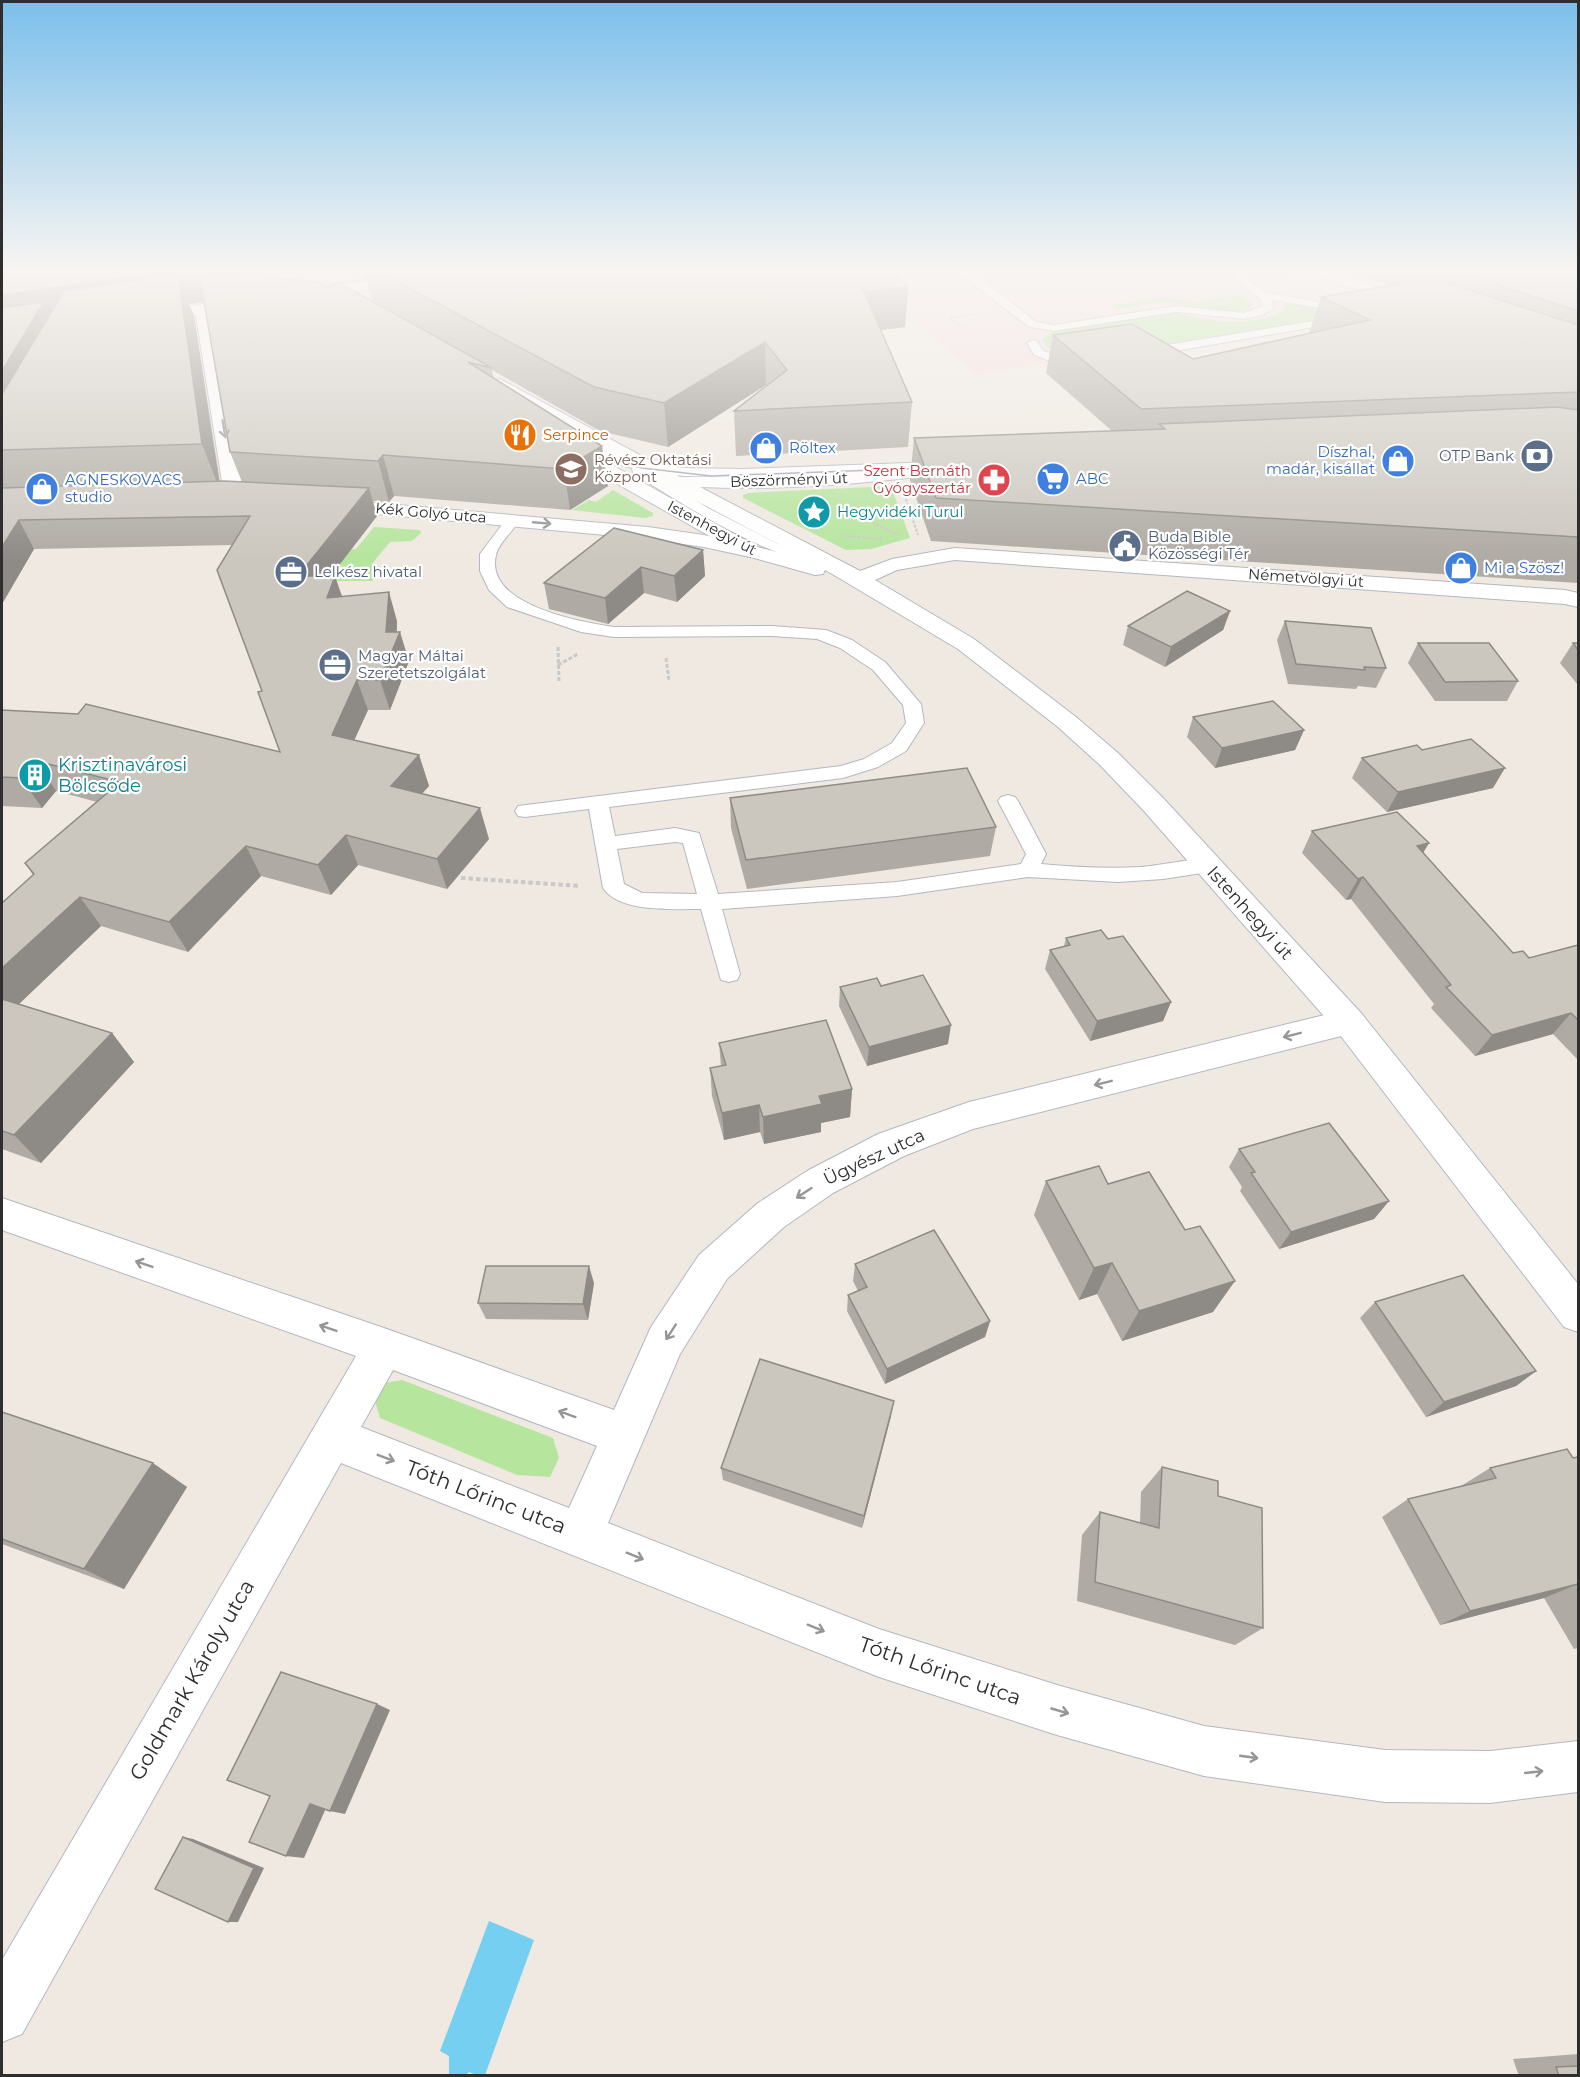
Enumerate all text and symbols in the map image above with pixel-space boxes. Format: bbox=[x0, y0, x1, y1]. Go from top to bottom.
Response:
restaurant icon: Serpince bbox=[502, 417, 538, 453]
one-way arrow bbox=[218, 418, 229, 438]
place label: Serpince bbox=[543, 425, 609, 444]
shop icon: Röltex bbox=[748, 430, 784, 466]
place label: Röltex bbox=[789, 438, 836, 457]
bank icon: OTP Bank bbox=[1519, 438, 1555, 474]
place label: Díszhal, madár, kisállat bbox=[1266, 442, 1375, 478]
shop icon: Díszhal, madár, kisállat bbox=[1380, 443, 1416, 479]
place label: OTP Bank bbox=[1439, 446, 1514, 465]
place label: Révész Oktatási Központ bbox=[594, 450, 712, 486]
school or university icon: Révész Oktatási Központ bbox=[553, 451, 589, 487]
place label: Szent Bernáth Gyógyszertár bbox=[864, 461, 971, 497]
supermarket icon: ABC bbox=[1035, 461, 1071, 497]
pharmacy icon: Szent Bernáth Gyógyszertár bbox=[976, 462, 1012, 498]
street label: Böszörményi út bbox=[730, 468, 848, 491]
place label: ABC bbox=[1076, 469, 1109, 488]
place label: AGNESKOVACS studio bbox=[65, 470, 181, 506]
shop icon: AGNESKOVACS studio bbox=[24, 471, 60, 507]
place icon: Hegyvidéki Turul bbox=[796, 494, 832, 530]
street label: Istenhegyi út bbox=[664, 496, 760, 559]
street label: Kék Golyó utca bbox=[375, 498, 487, 527]
place label: Hegyvidéki Turul bbox=[837, 502, 963, 521]
one-way arrow bbox=[532, 518, 551, 529]
place label: Buda Bible Közösségi Tér bbox=[1148, 527, 1249, 563]
public building icon: Buda Bible Közösségi Tér bbox=[1107, 528, 1143, 564]
shop icon: Mi a Szösz! bbox=[1443, 550, 1479, 586]
office icon: Lelkész hivatal bbox=[273, 554, 309, 590]
place label: Mi a Szösz! bbox=[1484, 558, 1564, 577]
place label: Lelkész hivatal bbox=[314, 562, 422, 581]
street label: Németvölgyi út bbox=[1248, 564, 1365, 591]
place label: Magyar Máltai Szeretetszolgálat bbox=[358, 646, 486, 682]
office icon: Magyar Máltai Szeretetszolgálat bbox=[317, 647, 353, 683]
place label: Krisztinavárosi Bölcsőde bbox=[58, 754, 187, 797]
building icon: Krisztinavárosi Bölcsőde bbox=[17, 757, 53, 793]
street label: Istenhegyi út bbox=[1202, 862, 1298, 964]
one-way arrow bbox=[1283, 1030, 1302, 1042]
one-way arrow bbox=[1094, 1077, 1113, 1089]
street label: Ügyész utca bbox=[820, 1124, 928, 1190]
one-way arrow bbox=[796, 1187, 812, 1199]
one-way arrow bbox=[135, 1257, 154, 1268]
one-way arrow bbox=[319, 1321, 338, 1332]
one-way arrow bbox=[664, 1323, 676, 1340]
one-way arrow bbox=[559, 1408, 577, 1419]
one-way arrow bbox=[376, 1453, 395, 1464]
street label: Tóth Lőrinc utca bbox=[403, 1454, 570, 1539]
one-way arrow bbox=[625, 1551, 644, 1562]
street label: Goldmark Károly utca bbox=[124, 1575, 259, 1785]
one-way arrow bbox=[806, 1623, 825, 1634]
street label: Tóth Lőrinc utca bbox=[856, 1631, 1024, 1710]
one-way arrow bbox=[1050, 1706, 1069, 1717]
one-way arrow bbox=[1239, 1752, 1259, 1763]
one-way arrow bbox=[1524, 1766, 1543, 1777]

